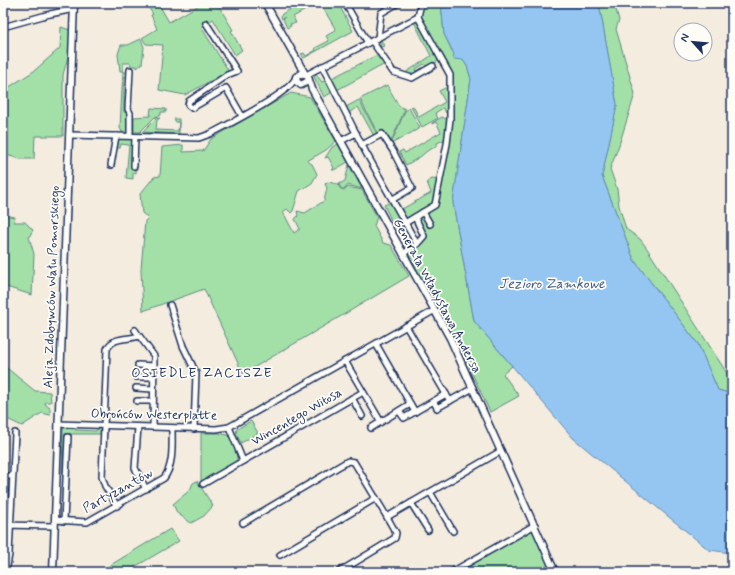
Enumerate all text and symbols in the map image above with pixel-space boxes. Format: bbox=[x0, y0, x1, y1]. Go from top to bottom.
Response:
north arrow bbox=[673, 22, 713, 62]
text: N bbox=[677, 31, 693, 44]
street label: Aleja Zdobywców Wału Pomorskiego bbox=[40, 185, 65, 389]
street label: Generała Władysława Andersa bbox=[389, 216, 485, 376]
water label: Jezioro Zamkowe bbox=[499, 275, 605, 293]
district label: OSIEDLE ZACISZE bbox=[131, 364, 273, 382]
street label: Wincentego Witosa bbox=[249, 384, 346, 451]
street label: Obrońców Westerplatte bbox=[91, 405, 217, 425]
street label: Partyzantów bbox=[80, 465, 156, 517]

